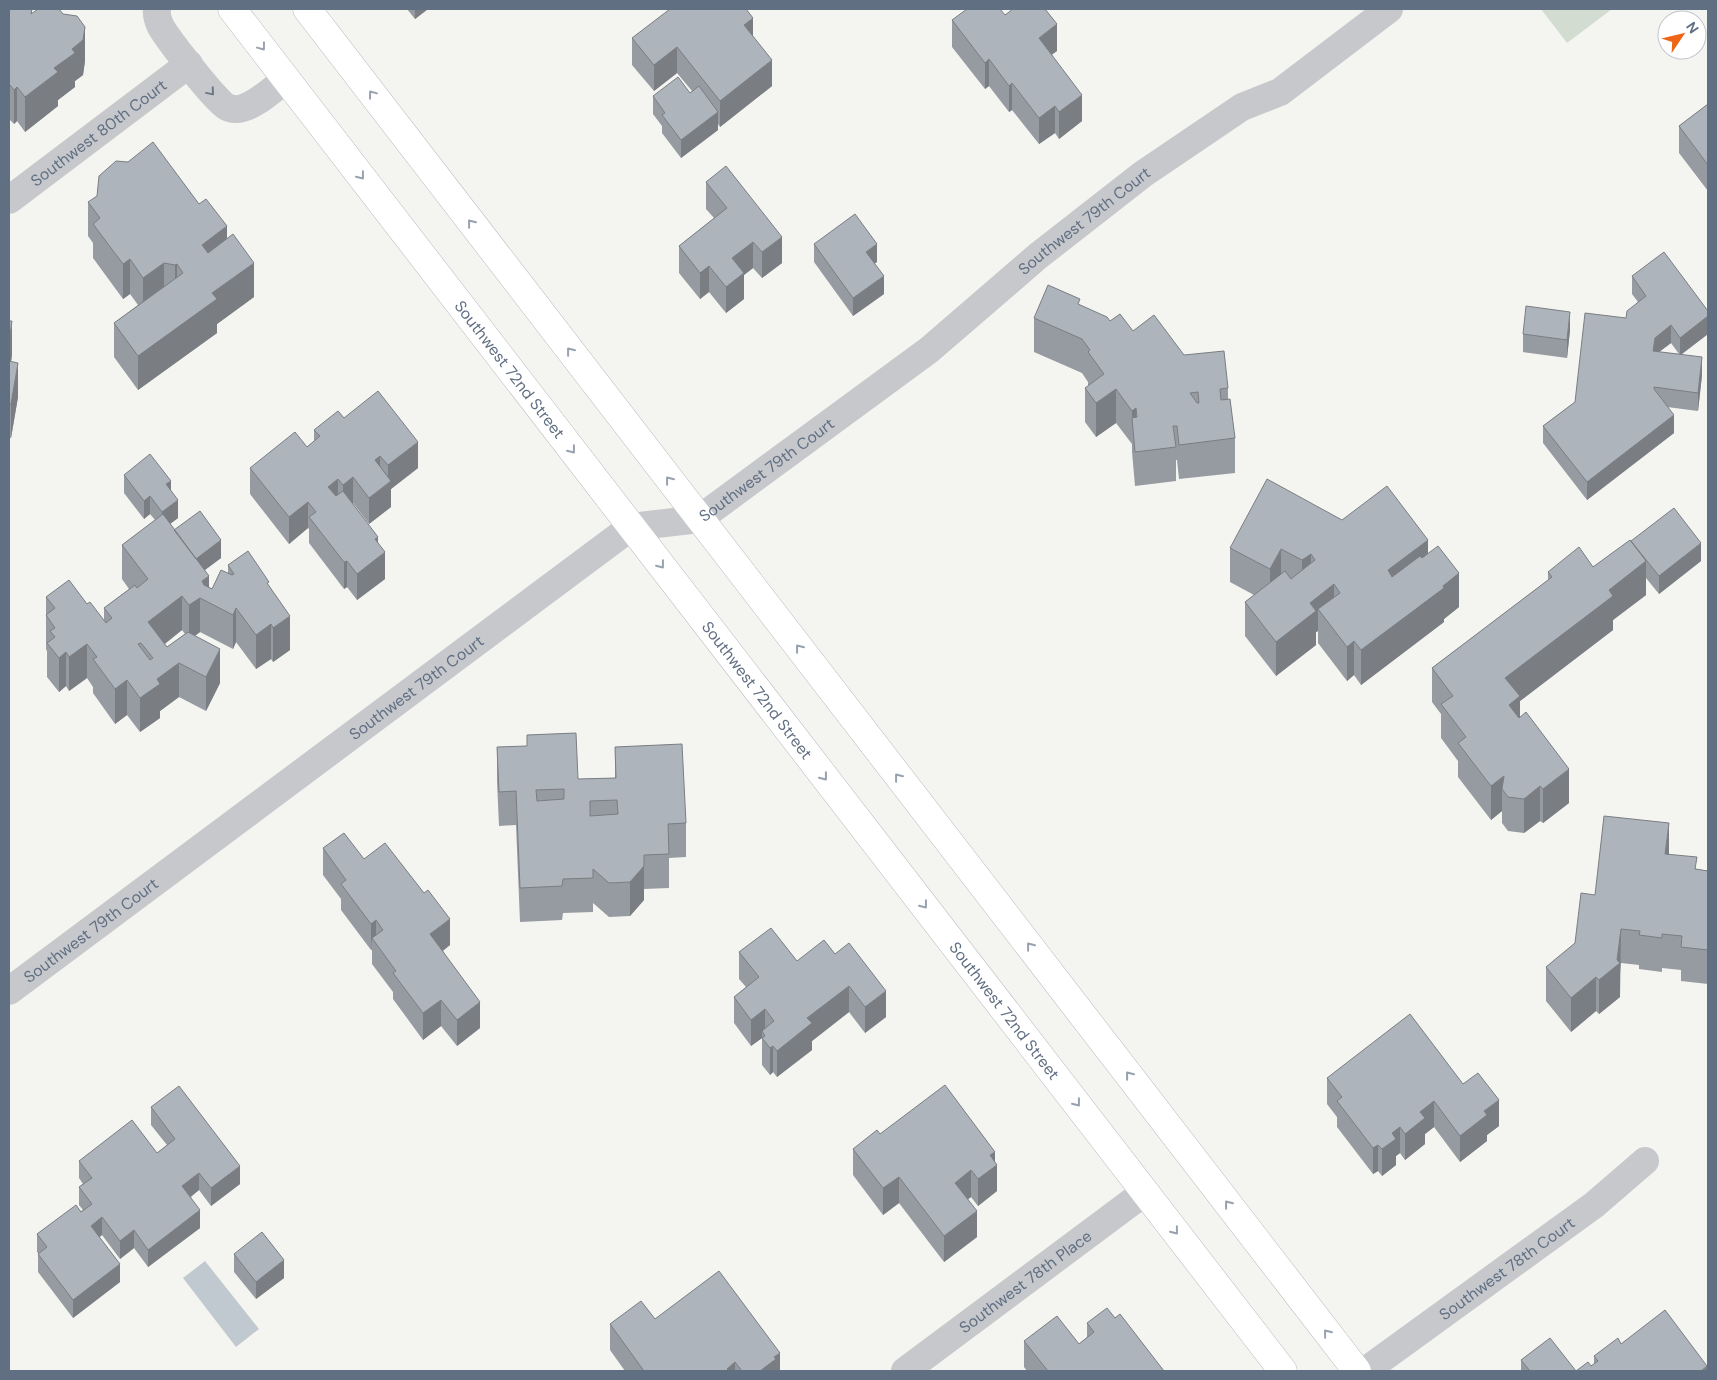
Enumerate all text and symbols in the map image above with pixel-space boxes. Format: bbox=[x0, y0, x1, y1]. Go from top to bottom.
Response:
north arrow bbox=[1657, 10, 1707, 60]
text: N bbox=[1682, 18, 1703, 37]
one-way arrow bbox=[256, 42, 265, 51]
street label: Southwest 80th Court bbox=[26, 75, 171, 191]
one-way arrow bbox=[206, 86, 215, 95]
one-way arrow bbox=[369, 91, 377, 100]
street label: Southwest 79th Court bbox=[1014, 162, 1155, 280]
one-way arrow bbox=[355, 170, 363, 179]
one-way arrow bbox=[468, 220, 476, 229]
street label: Southwest 72nd Street bbox=[450, 296, 569, 443]
one-way arrow bbox=[566, 348, 575, 357]
street label: Southwest 79th Court bbox=[695, 413, 838, 527]
one-way arrow bbox=[566, 444, 574, 453]
one-way arrow bbox=[666, 477, 674, 486]
one-way arrow bbox=[655, 559, 664, 569]
street label: Southwest 72nd Street bbox=[697, 617, 817, 763]
street label: Southwest 79th Court bbox=[345, 631, 488, 745]
one-way arrow bbox=[796, 645, 804, 654]
one-way arrow bbox=[819, 771, 827, 780]
one-way arrow bbox=[896, 774, 904, 783]
street label: Southwest 79th Court bbox=[19, 873, 163, 988]
one-way arrow bbox=[918, 899, 926, 908]
street label: Southwest 72nd Street bbox=[945, 938, 1064, 1084]
one-way arrow bbox=[1027, 943, 1035, 952]
one-way arrow bbox=[1126, 1072, 1134, 1081]
one-way arrow bbox=[1071, 1097, 1079, 1106]
one-way arrow bbox=[1225, 1201, 1233, 1210]
street label: Southwest 78th Court bbox=[1435, 1212, 1579, 1325]
street label: Southwest 78th Place bbox=[955, 1225, 1096, 1338]
one-way arrow bbox=[1169, 1225, 1178, 1235]
one-way arrow bbox=[1324, 1329, 1333, 1339]

